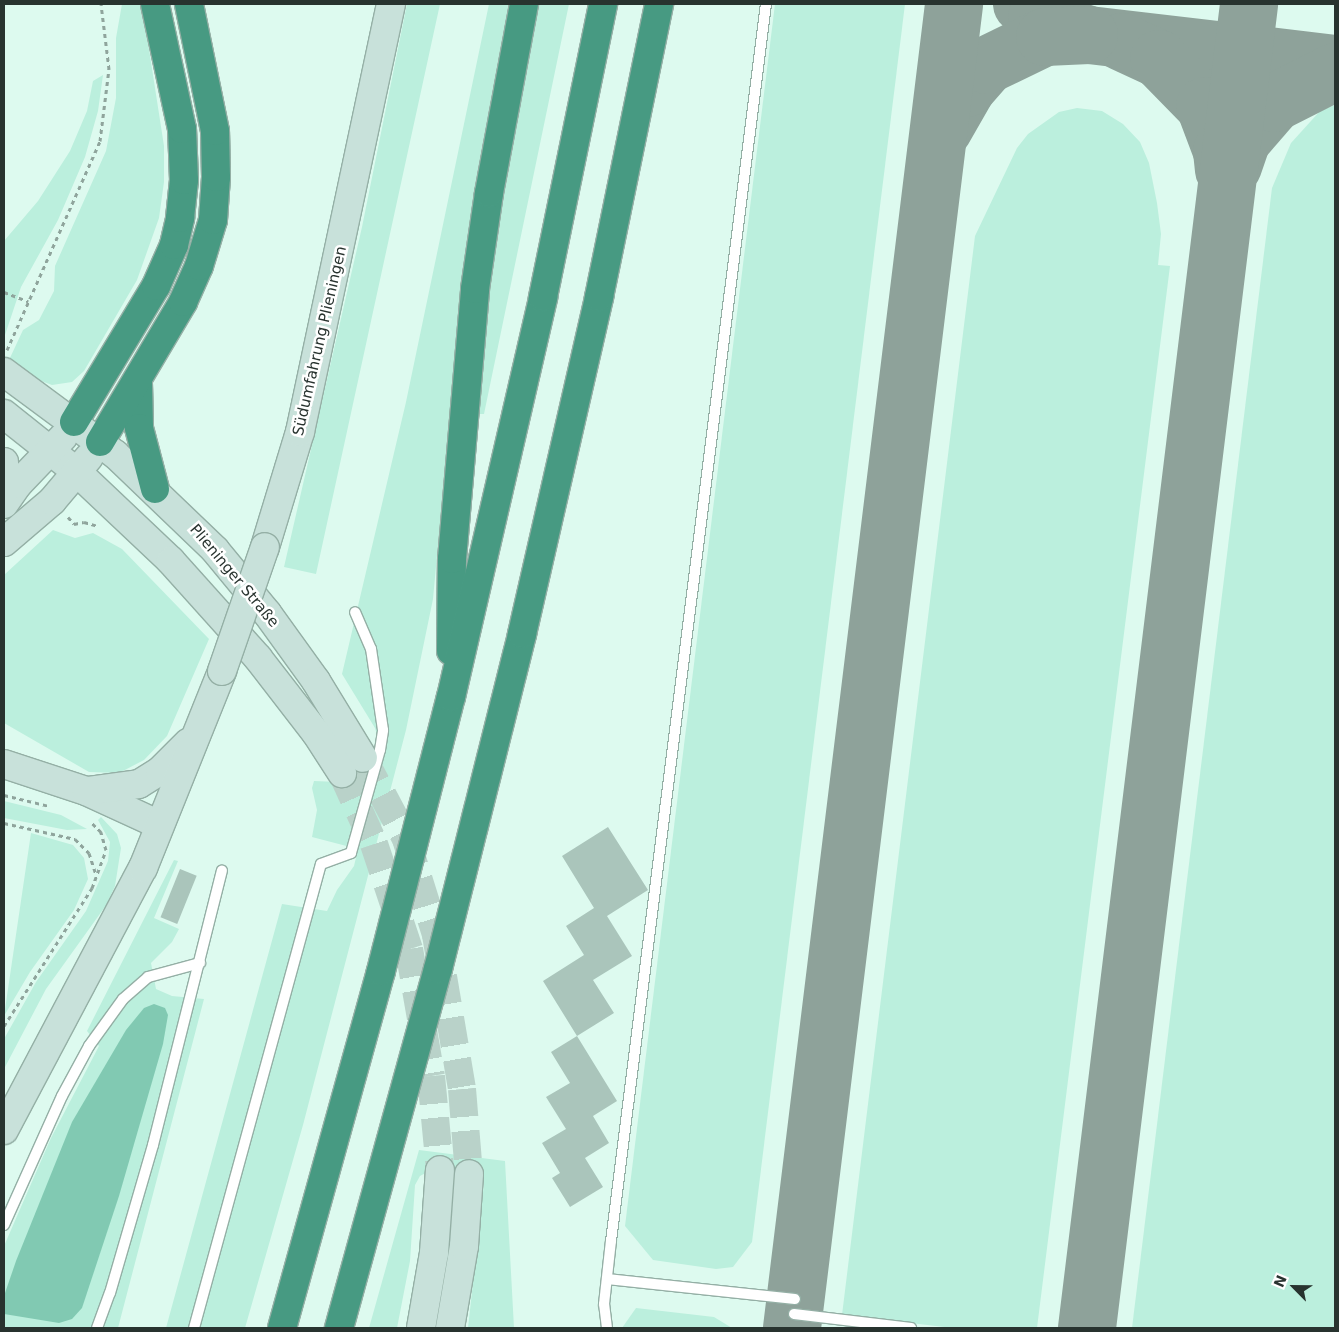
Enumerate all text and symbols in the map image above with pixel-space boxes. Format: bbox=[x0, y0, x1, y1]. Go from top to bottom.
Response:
street label: Südumfahrung Plieningen bbox=[289, 244, 351, 438]
street label: Plieninger Straße bbox=[186, 521, 282, 631]
north arrow bbox=[1269, 1262, 1319, 1312]
text: N bbox=[1271, 1273, 1290, 1290]

